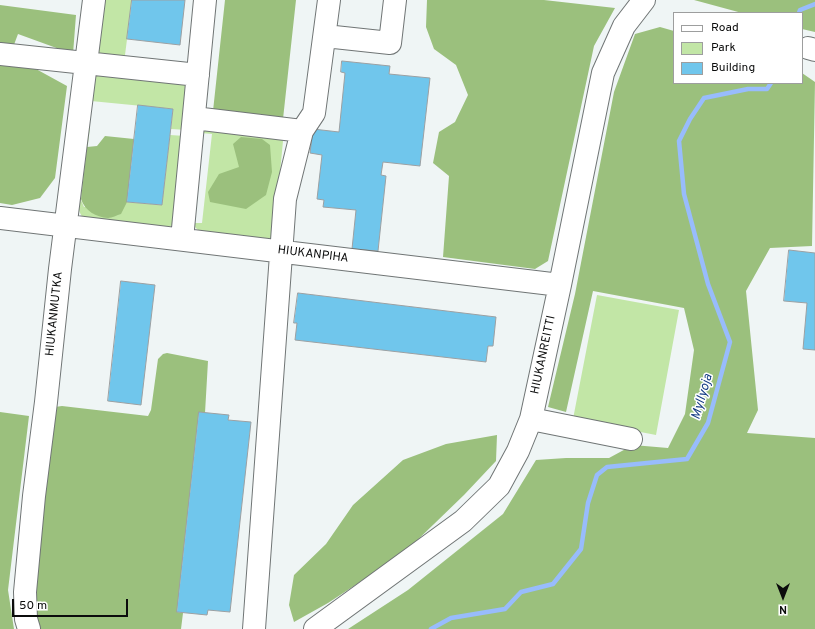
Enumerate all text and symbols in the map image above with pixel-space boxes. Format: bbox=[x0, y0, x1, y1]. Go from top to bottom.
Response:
legend bbox=[673, 12, 803, 84]
text: Road bbox=[711, 20, 739, 36]
text: Park bbox=[711, 40, 736, 56]
text: Building bbox=[711, 60, 755, 76]
street label: HIUKANPIHA bbox=[277, 244, 349, 266]
street label: HIUKANMUTKA bbox=[43, 271, 67, 357]
street label: HIUKANREITTI bbox=[529, 314, 559, 396]
water label: Myllyoja bbox=[689, 372, 717, 422]
north arrow bbox=[763, 577, 803, 617]
scale bar bbox=[14, 591, 130, 617]
text: 50 m bbox=[19, 598, 47, 614]
text: N bbox=[779, 602, 787, 616]

